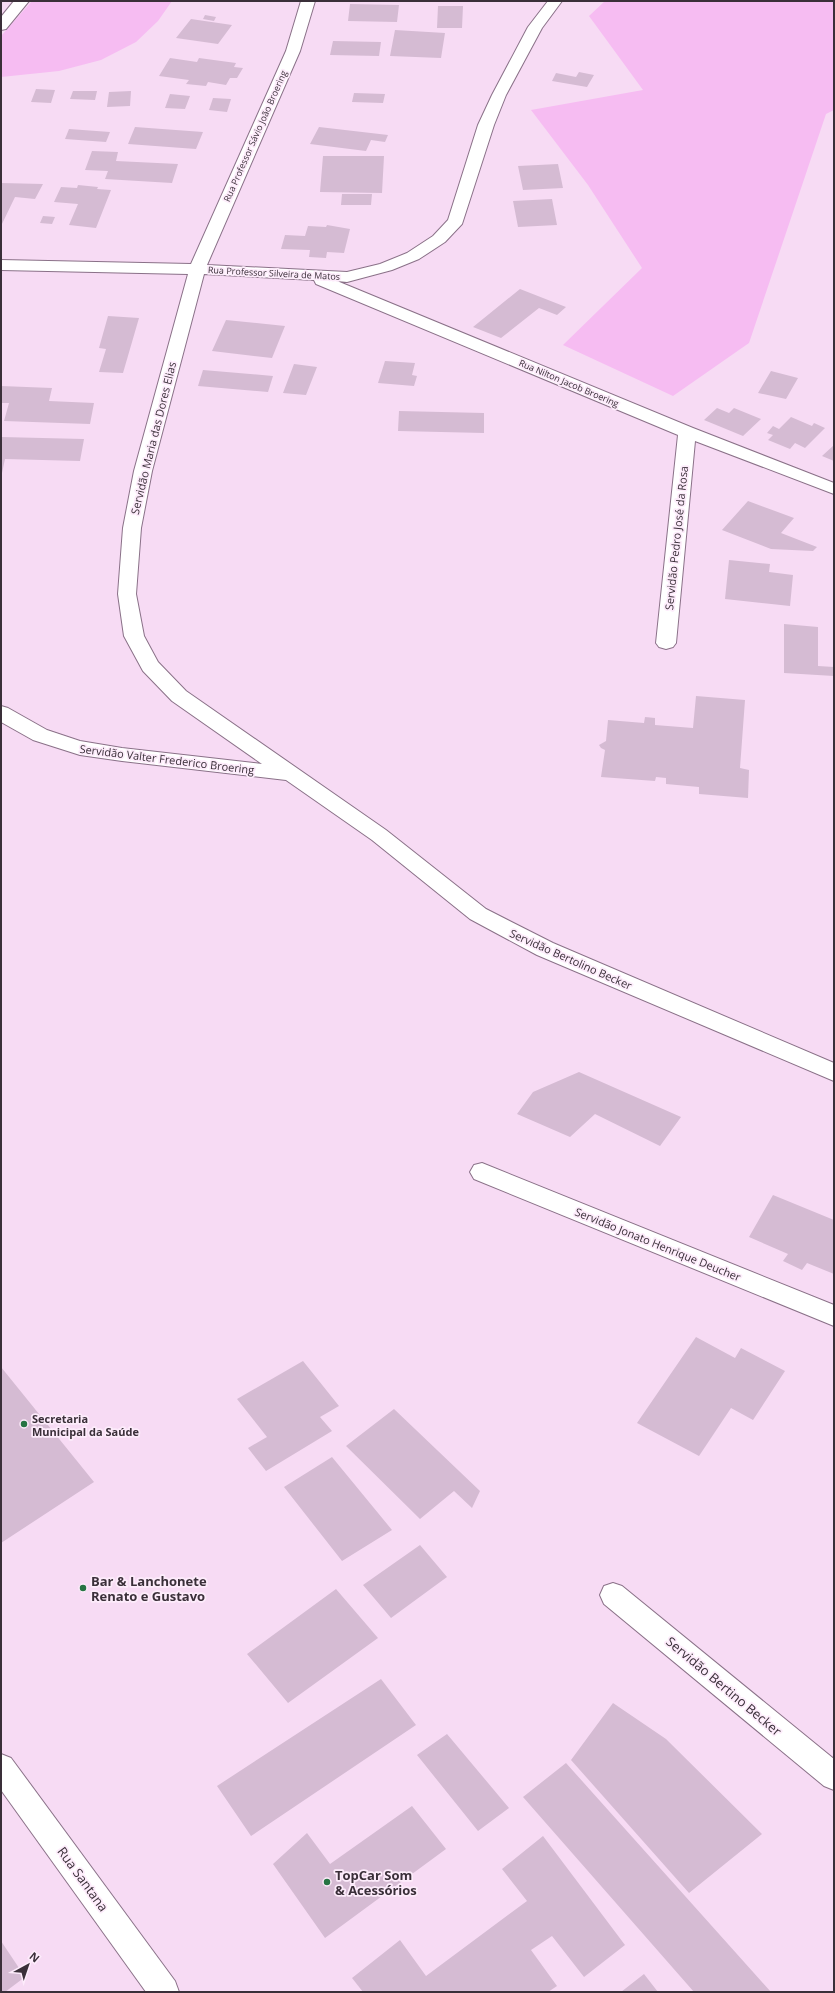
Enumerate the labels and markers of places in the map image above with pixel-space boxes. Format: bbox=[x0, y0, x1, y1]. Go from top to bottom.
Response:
place label: Secretaria Municipal da Saúde bbox=[32, 1411, 139, 1439]
marker: Secretaria Municipal da Saúde bbox=[19, 1419, 29, 1429]
place label: Bar & Lanchonete Renato e Gustavo bbox=[91, 1572, 207, 1605]
marker: Bar & Lanchonete Renato e Gustavo bbox=[78, 1583, 88, 1593]
place label: TopCar Som & Acessórios bbox=[335, 1866, 417, 1899]
marker: TopCar Som & Acessórios bbox=[322, 1877, 332, 1887]

